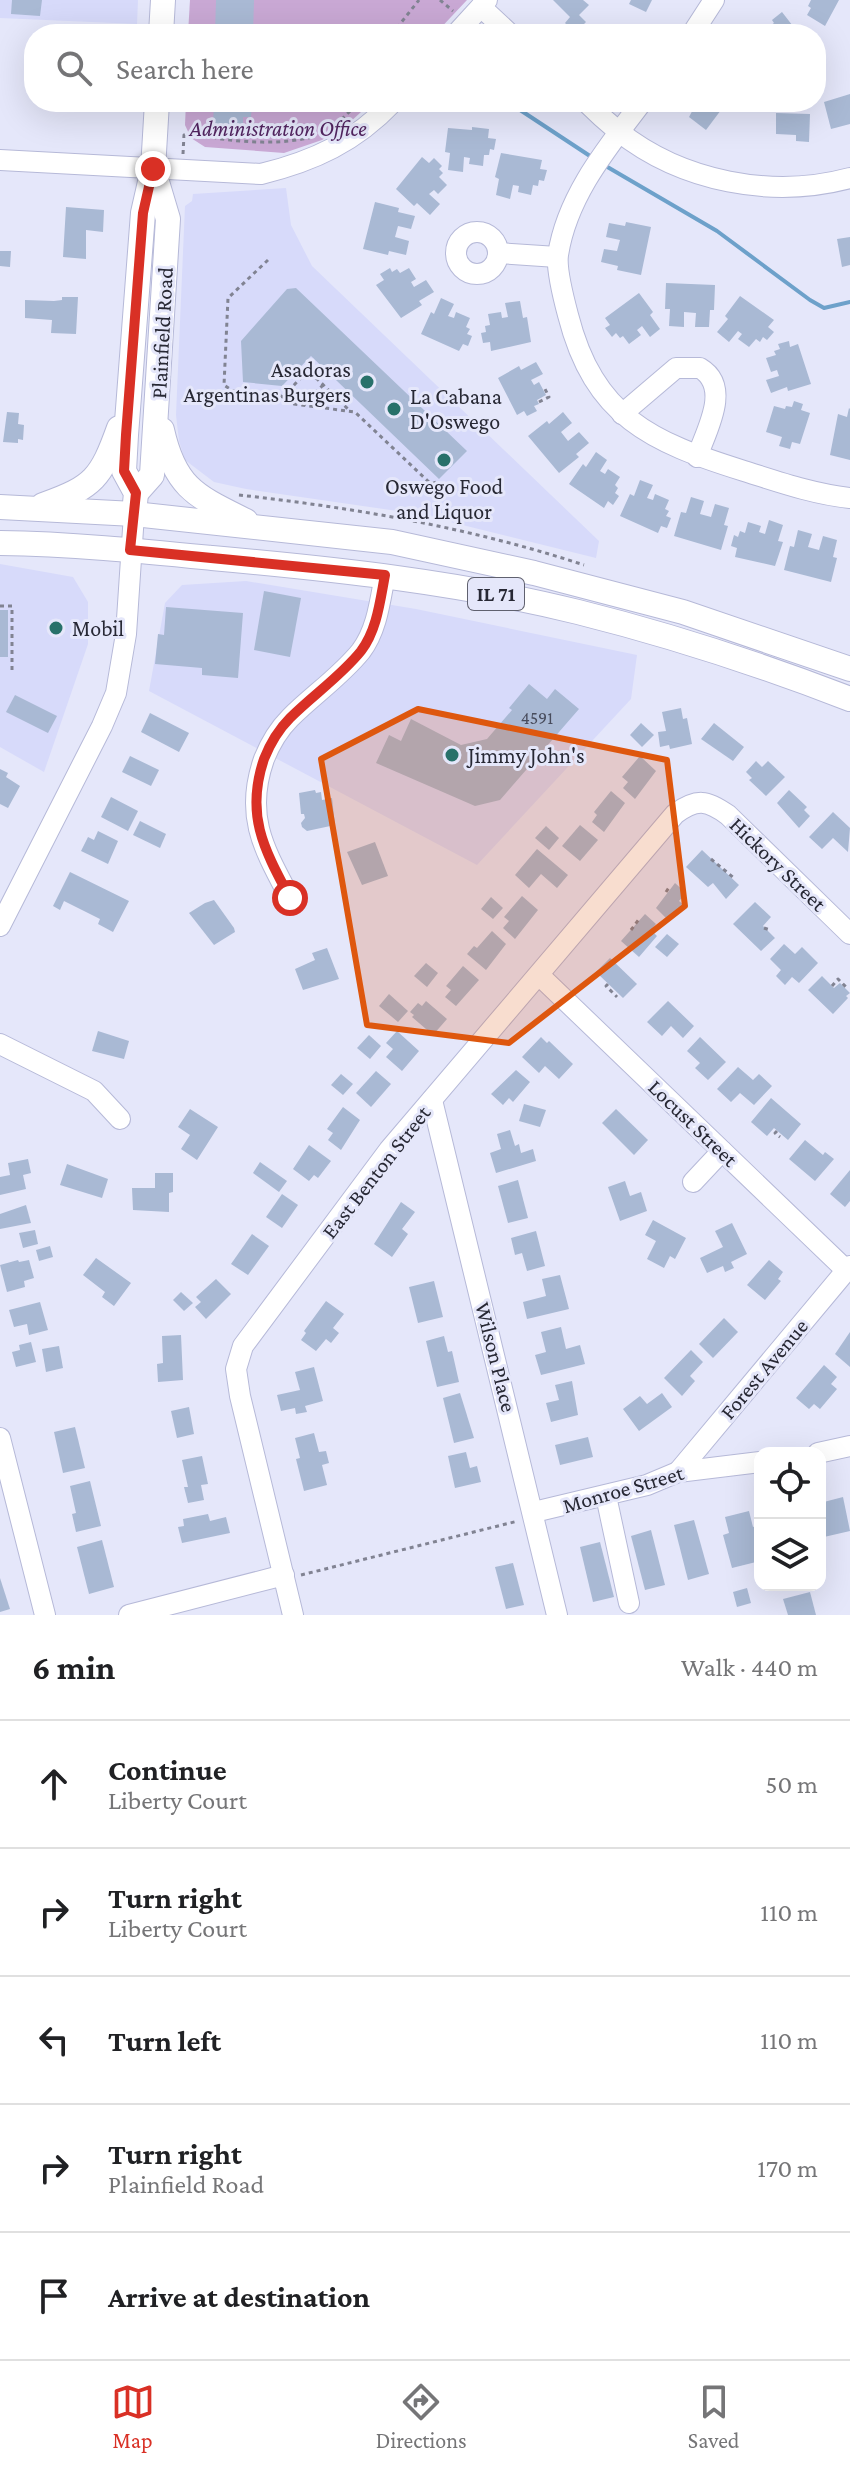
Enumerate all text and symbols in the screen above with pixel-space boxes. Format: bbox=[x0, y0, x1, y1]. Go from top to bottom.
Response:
search box bbox=[24, 24, 826, 112]
icon: search bbox=[52, 46, 96, 90]
text: Search here bbox=[116, 52, 254, 85]
park label: Administration Office bbox=[188, 116, 367, 141]
route end bbox=[135, 151, 171, 187]
street label: Plainfield Road bbox=[146, 266, 178, 400]
place label: Asadoras Argentinas Burgers bbox=[184, 357, 351, 407]
marker: Asadoras Argentinas Burgers bbox=[358, 373, 376, 391]
place label: La Cabana D'Oswego bbox=[410, 384, 502, 434]
marker: La Cabana D'Oswego bbox=[385, 400, 403, 418]
marker: Oswego Food and Liquor bbox=[435, 451, 453, 469]
place label: Oswego Food and Liquor bbox=[385, 474, 504, 524]
road number: IL 71 bbox=[468, 578, 524, 610]
place label: Mobil bbox=[72, 616, 124, 641]
marker: Mobil bbox=[47, 619, 65, 637]
house number: 4591 bbox=[521, 708, 553, 728]
place label: Jimmy John's bbox=[466, 743, 585, 768]
marker: Jimmy John's bbox=[443, 746, 461, 764]
street label: Hickory Street bbox=[725, 812, 832, 917]
route start bbox=[272, 880, 308, 916]
street label: Locust Street bbox=[643, 1074, 743, 1172]
street label: East Benton Street bbox=[317, 1100, 436, 1243]
street label: Wilson Place bbox=[470, 1299, 522, 1415]
street label: Forest Avenue bbox=[715, 1314, 813, 1424]
map controls bbox=[754, 1447, 826, 1591]
button: locate bbox=[754, 1447, 826, 1519]
street label: Monroe Street bbox=[560, 1460, 687, 1518]
button: layers bbox=[754, 1519, 826, 1591]
text: 6 min bbox=[32, 1649, 115, 1686]
text: Walk · 440 m bbox=[681, 1653, 818, 1682]
text: Continue bbox=[108, 1753, 227, 1786]
icon: ahead bbox=[32, 1762, 76, 1806]
text: 50 m bbox=[765, 1770, 818, 1799]
text: Liberty Court bbox=[108, 1786, 247, 1815]
text: Turn right bbox=[108, 1881, 242, 1914]
icon: right bbox=[32, 1890, 76, 1934]
text: 110 m bbox=[760, 1898, 818, 1927]
text: Liberty Court bbox=[108, 1914, 247, 1943]
icon: left bbox=[32, 2018, 76, 2062]
text: Turn left bbox=[108, 2024, 221, 2057]
text: 110 m bbox=[760, 2026, 818, 2055]
text: Turn right bbox=[108, 2137, 242, 2170]
icon: right bbox=[32, 2146, 76, 2190]
text: 170 m bbox=[757, 2154, 818, 2183]
text: Plainfield Road bbox=[108, 2170, 264, 2199]
icon: arrive bbox=[32, 2274, 76, 2318]
text: Arrive at destination bbox=[108, 2280, 370, 2313]
tab: Map bbox=[111, 2380, 155, 2453]
tab: Directions bbox=[376, 2380, 467, 2453]
tab: Saved bbox=[688, 2380, 739, 2453]

